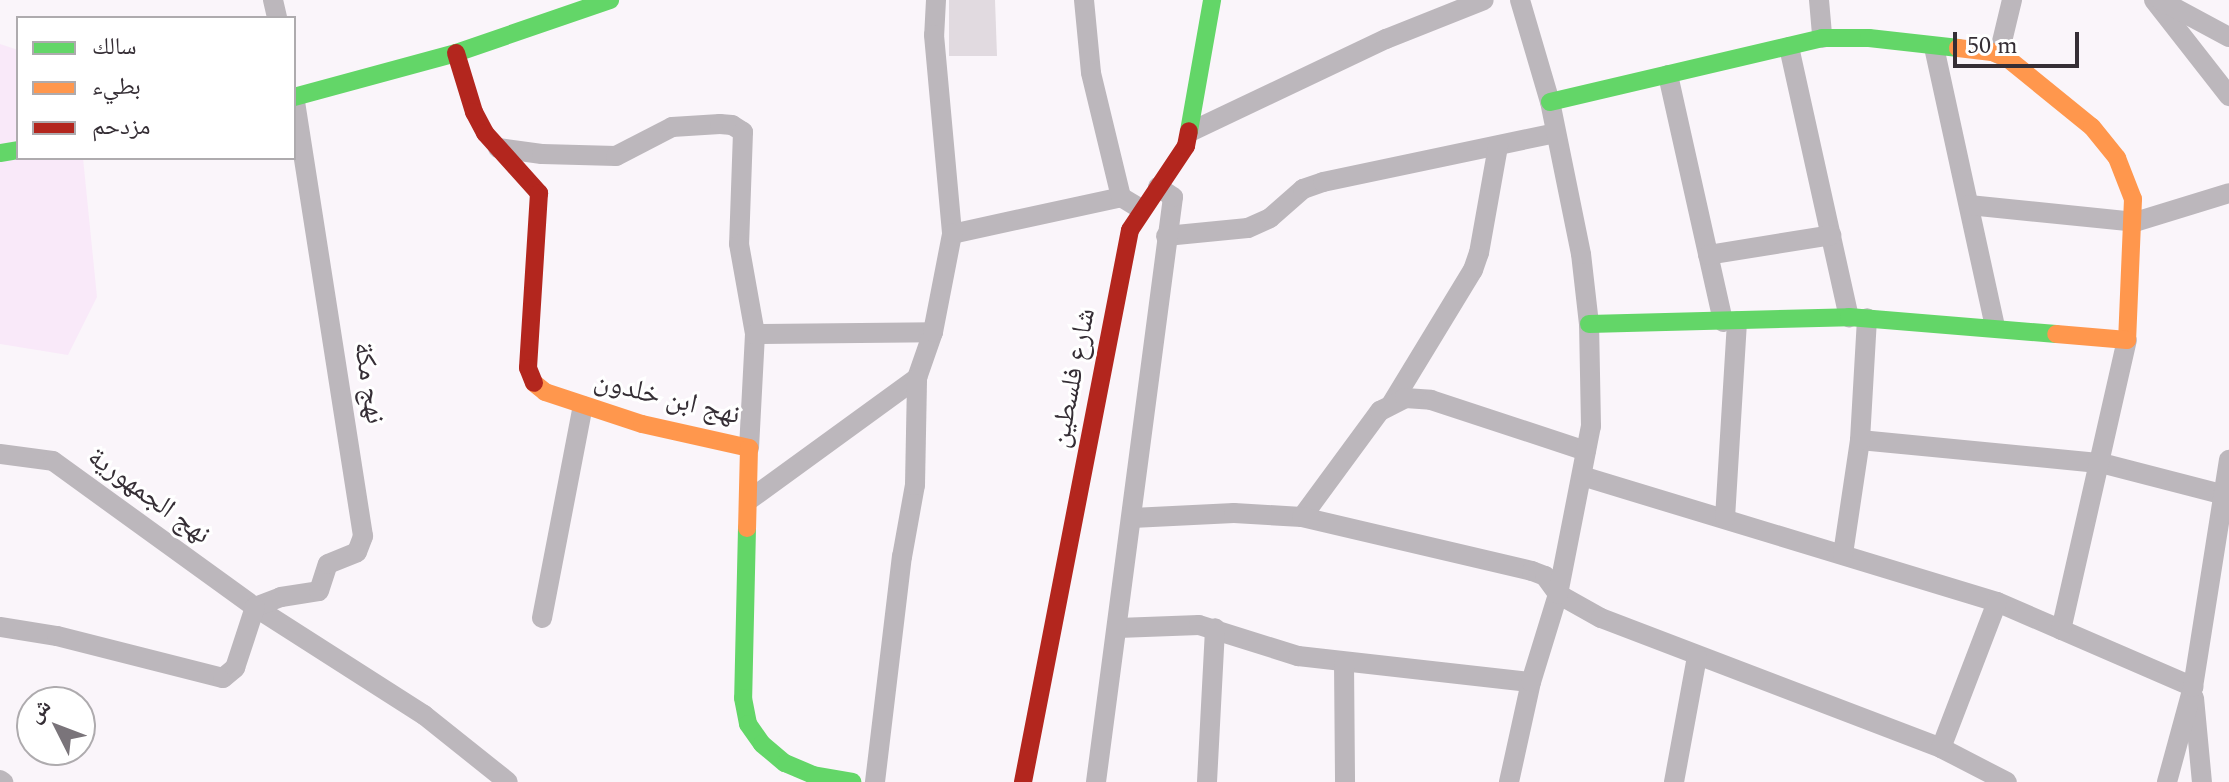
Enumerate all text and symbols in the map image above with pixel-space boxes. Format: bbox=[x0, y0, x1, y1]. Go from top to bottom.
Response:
legend bbox=[16, 16, 296, 160]
scale bar bbox=[1957, 16, 2083, 66]
text: 50 m bbox=[1967, 28, 2018, 64]
text: سالك bbox=[92, 29, 137, 65]
text: بطيء bbox=[92, 69, 141, 105]
text: مزدحم bbox=[92, 109, 151, 145]
street label: شارع فلسطين bbox=[1043, 305, 1103, 451]
street label: نهج مكة bbox=[346, 340, 392, 426]
street label: نهج ابن خلدون bbox=[591, 364, 743, 432]
street label: نهج الجمهورية bbox=[81, 440, 217, 552]
north arrow bbox=[16, 686, 96, 766]
text: ش bbox=[19, 691, 59, 731]

